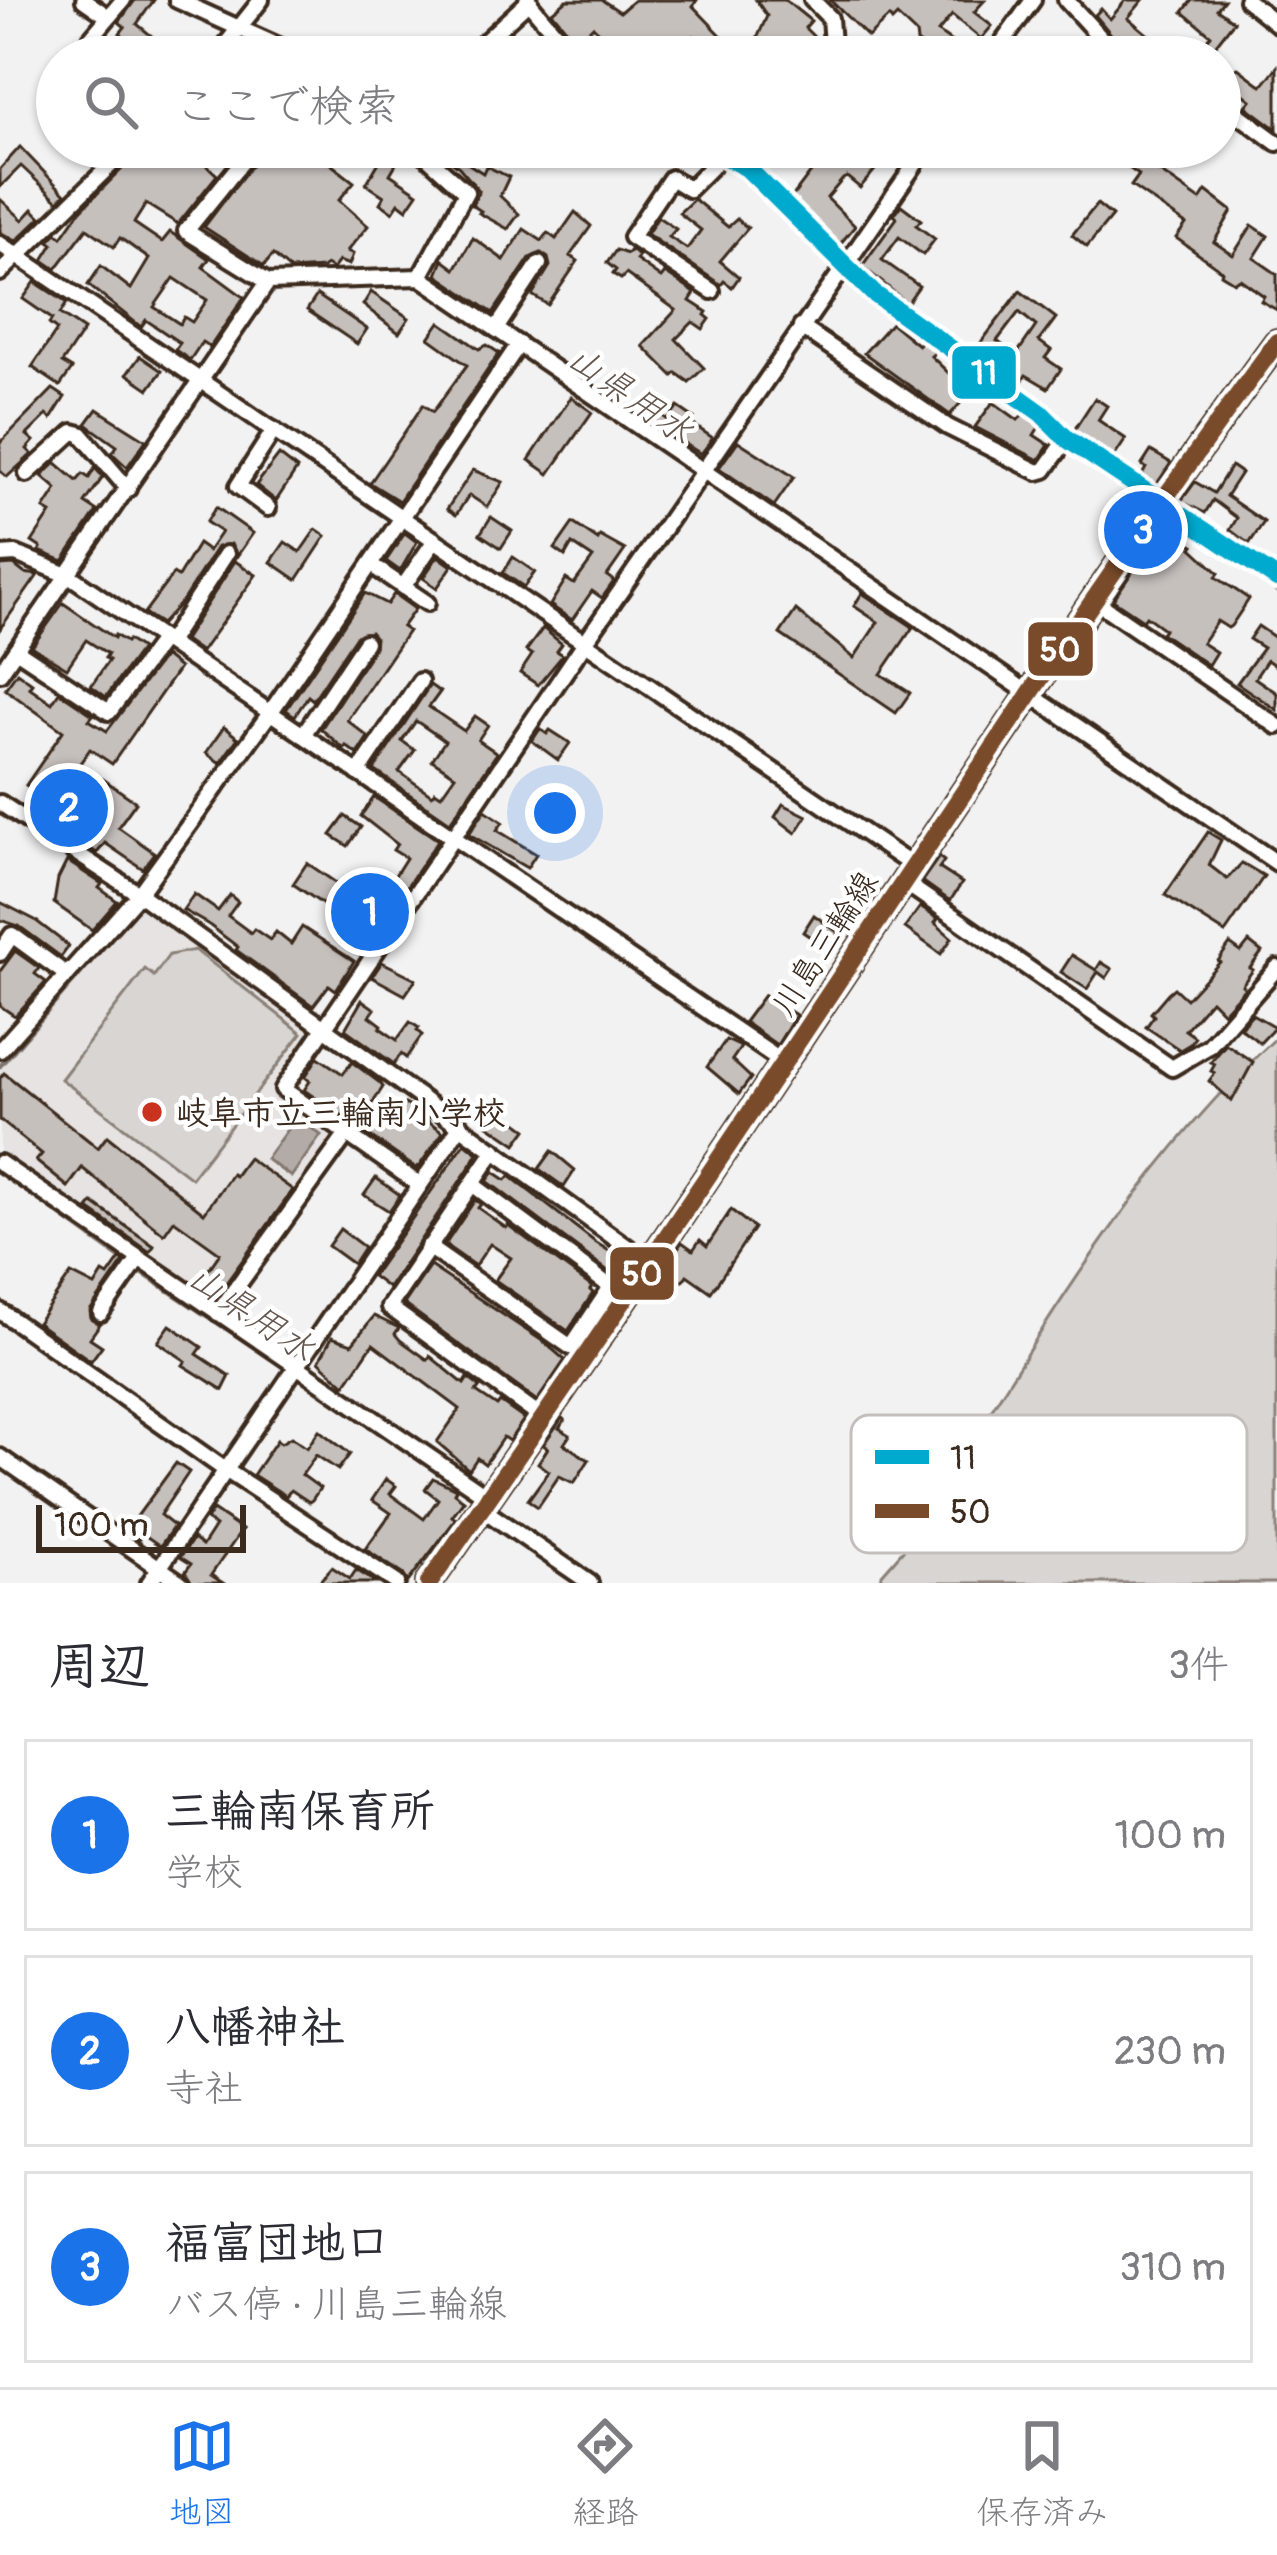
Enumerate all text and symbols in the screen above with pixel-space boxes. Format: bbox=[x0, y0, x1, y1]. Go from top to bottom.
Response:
search box bbox=[36, 36, 1241, 168]
icon: search bbox=[78, 69, 144, 135]
text: ここで検索 bbox=[174, 79, 399, 135]
water label: 山県用水 bbox=[558, 335, 702, 455]
line badge: 11 bbox=[950, 344, 1018, 401]
text: 11 bbox=[971, 353, 997, 394]
pin: 3 bbox=[1104, 485, 1182, 575]
line badge: 50 bbox=[1026, 620, 1095, 678]
text: 50 bbox=[1040, 630, 1080, 671]
pin: 2 bbox=[30, 763, 108, 853]
your location bbox=[525, 783, 585, 843]
street label: 川島三輪線 bbox=[763, 863, 887, 1024]
pin: 1 bbox=[331, 867, 409, 957]
place label: 岐阜市立三輪南小学校 bbox=[176, 1093, 506, 1134]
marker: 岐阜市立三輪南小学校 bbox=[139, 1099, 165, 1125]
line badge: 50 bbox=[608, 1245, 676, 1302]
water label: 山県用水 bbox=[179, 1254, 323, 1372]
text: 50 bbox=[622, 1254, 662, 1295]
legend bbox=[851, 1415, 1247, 1553]
text: 11 bbox=[950, 1438, 976, 1479]
text: 50 bbox=[950, 1492, 990, 1533]
scale bar bbox=[36, 1499, 246, 1552]
text: 100 m bbox=[54, 1505, 148, 1546]
text: 周辺 bbox=[48, 1635, 150, 1699]
text: 3件 bbox=[1168, 1641, 1229, 1690]
text: 三輪南保育所 bbox=[165, 1784, 435, 1840]
text: 1 bbox=[82, 1811, 98, 1860]
text: 100 m bbox=[1114, 1811, 1226, 1860]
text: 学校 bbox=[165, 1848, 243, 1897]
text: 八幡神社 bbox=[165, 2000, 345, 2056]
text: 2 bbox=[79, 2027, 101, 2076]
text: 230 m bbox=[1114, 2027, 1226, 2076]
text: 寺社 bbox=[165, 2064, 243, 2113]
text: 福富団地口 bbox=[165, 2216, 390, 2272]
text: 3 bbox=[79, 2243, 101, 2292]
text: 310 m bbox=[1119, 2243, 1226, 2292]
text: バス停 · 川島三輪線 bbox=[165, 2280, 507, 2329]
tab: 地図 bbox=[169, 2413, 235, 2533]
tab: 経路 bbox=[572, 2413, 638, 2533]
tab: 保存済み bbox=[976, 2413, 1108, 2533]

